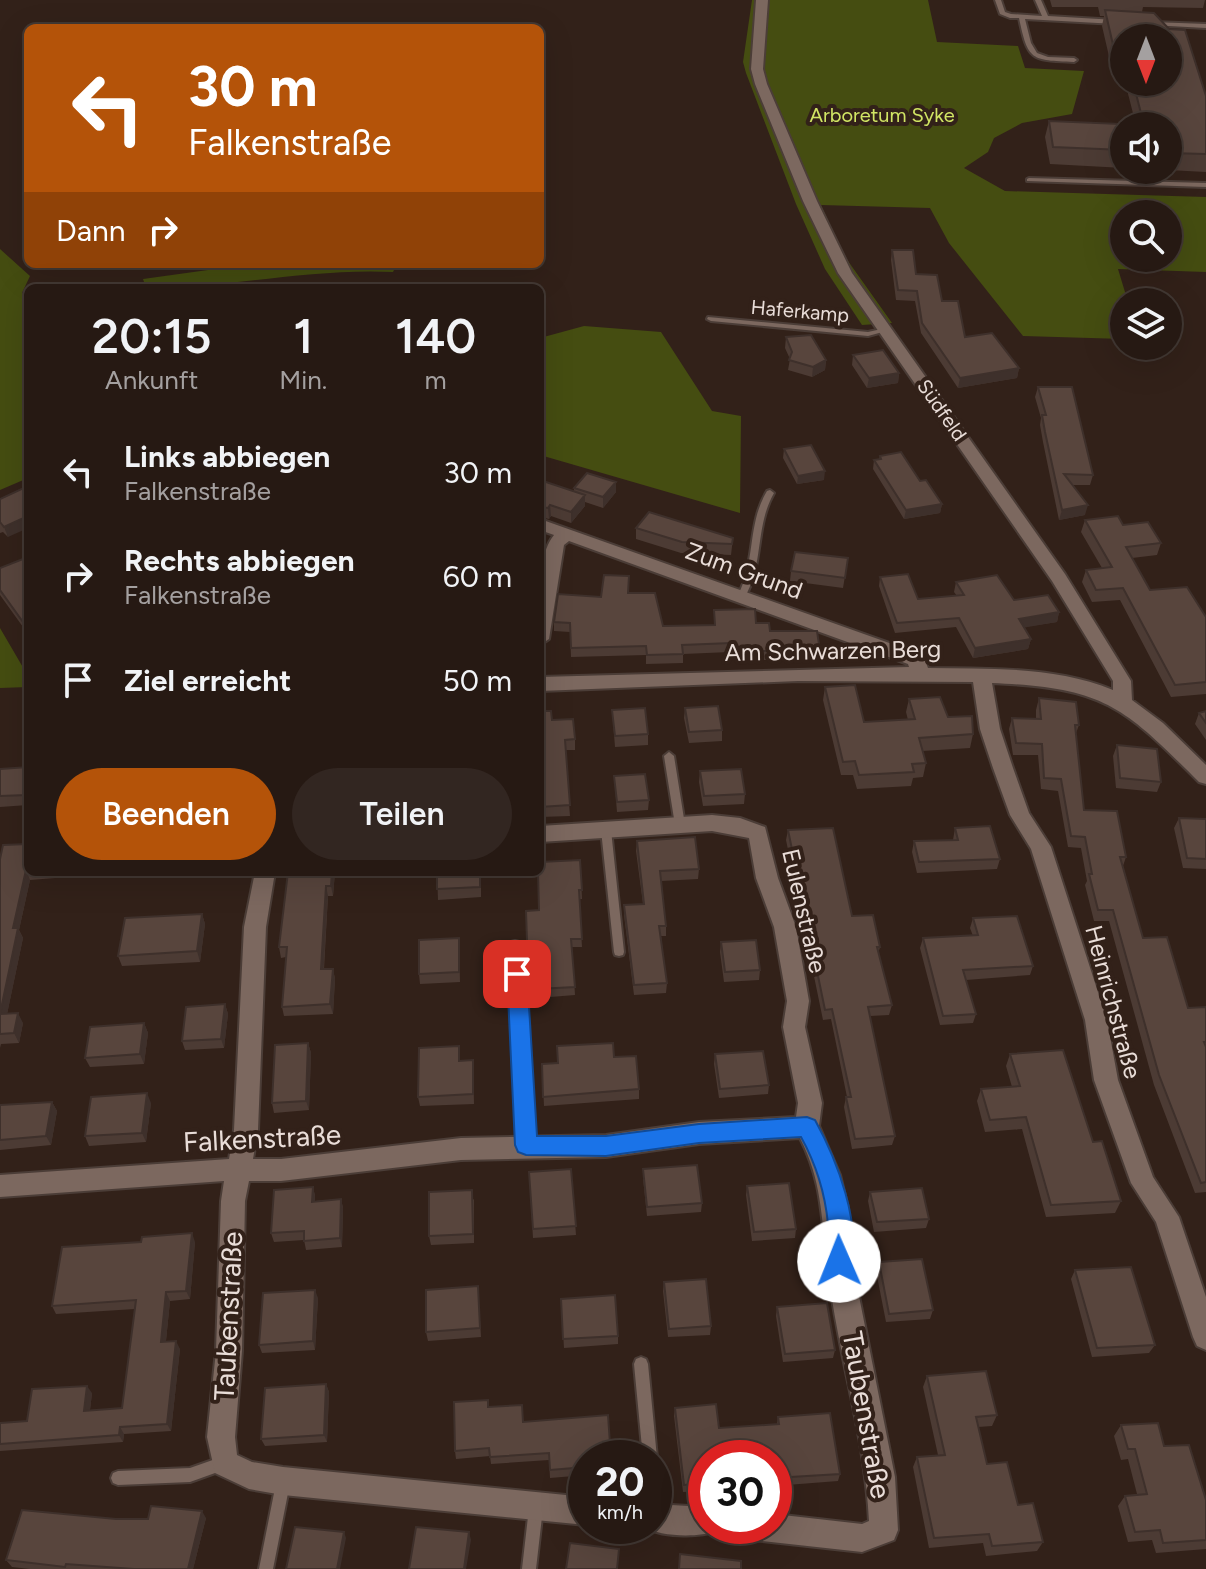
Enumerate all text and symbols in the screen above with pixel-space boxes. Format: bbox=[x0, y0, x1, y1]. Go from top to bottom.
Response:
north arrow bbox=[1110, 24, 1182, 96]
map controls bbox=[1110, 24, 1182, 360]
text: 30 m bbox=[188, 53, 318, 120]
icon: left bbox=[56, 56, 160, 160]
park label: Arboretum Syke bbox=[809, 103, 955, 127]
button: sound bbox=[1110, 112, 1182, 184]
text: Falkenstraße bbox=[188, 121, 391, 164]
button: search bbox=[1110, 200, 1182, 272]
icon: right bbox=[141, 208, 185, 252]
text: Dann bbox=[56, 212, 125, 249]
button: layers bbox=[1110, 288, 1182, 360]
street label: Haferkamp bbox=[750, 295, 850, 327]
text: 20:15 bbox=[92, 307, 212, 365]
text: 1 bbox=[293, 307, 313, 365]
text: 140 bbox=[395, 307, 476, 365]
text: Ankunft bbox=[105, 364, 198, 396]
text: Min. bbox=[279, 364, 327, 396]
text: m bbox=[425, 364, 447, 396]
street label: Südfeld bbox=[912, 375, 972, 445]
text: Links abbiegen bbox=[124, 438, 330, 475]
icon: left bbox=[56, 450, 100, 494]
text: 30 m bbox=[444, 454, 512, 491]
text: Falkenstraße bbox=[124, 475, 271, 507]
street label: Zum Grund bbox=[682, 536, 807, 605]
text: Rechts abbiegen bbox=[124, 542, 355, 579]
icon: right bbox=[56, 554, 100, 598]
text: 60 m bbox=[443, 558, 512, 595]
text: Falkenstraße bbox=[124, 579, 271, 611]
street label: Am Schwarzen Berg bbox=[724, 634, 942, 667]
icon: arrive bbox=[56, 658, 100, 702]
text: Ziel erreicht bbox=[124, 662, 291, 699]
text: 50 m bbox=[443, 662, 512, 699]
button: Beenden bbox=[56, 768, 276, 860]
button: Teilen bbox=[292, 768, 512, 860]
street label: Eulenstraße bbox=[776, 846, 833, 976]
street label: Heinrichstraße bbox=[1079, 922, 1148, 1082]
pin bbox=[483, 940, 551, 1008]
icon: arrive bbox=[495, 952, 539, 996]
street label: Falkenstraße bbox=[182, 1117, 342, 1159]
position arrow bbox=[797, 1219, 881, 1303]
street label: Taubenstraße bbox=[207, 1231, 249, 1401]
street label: Taubenstraße bbox=[836, 1329, 898, 1501]
speed limit sign: 30 bbox=[688, 1440, 792, 1544]
text: 20 bbox=[595, 1458, 645, 1506]
text: km/h bbox=[597, 1500, 643, 1524]

